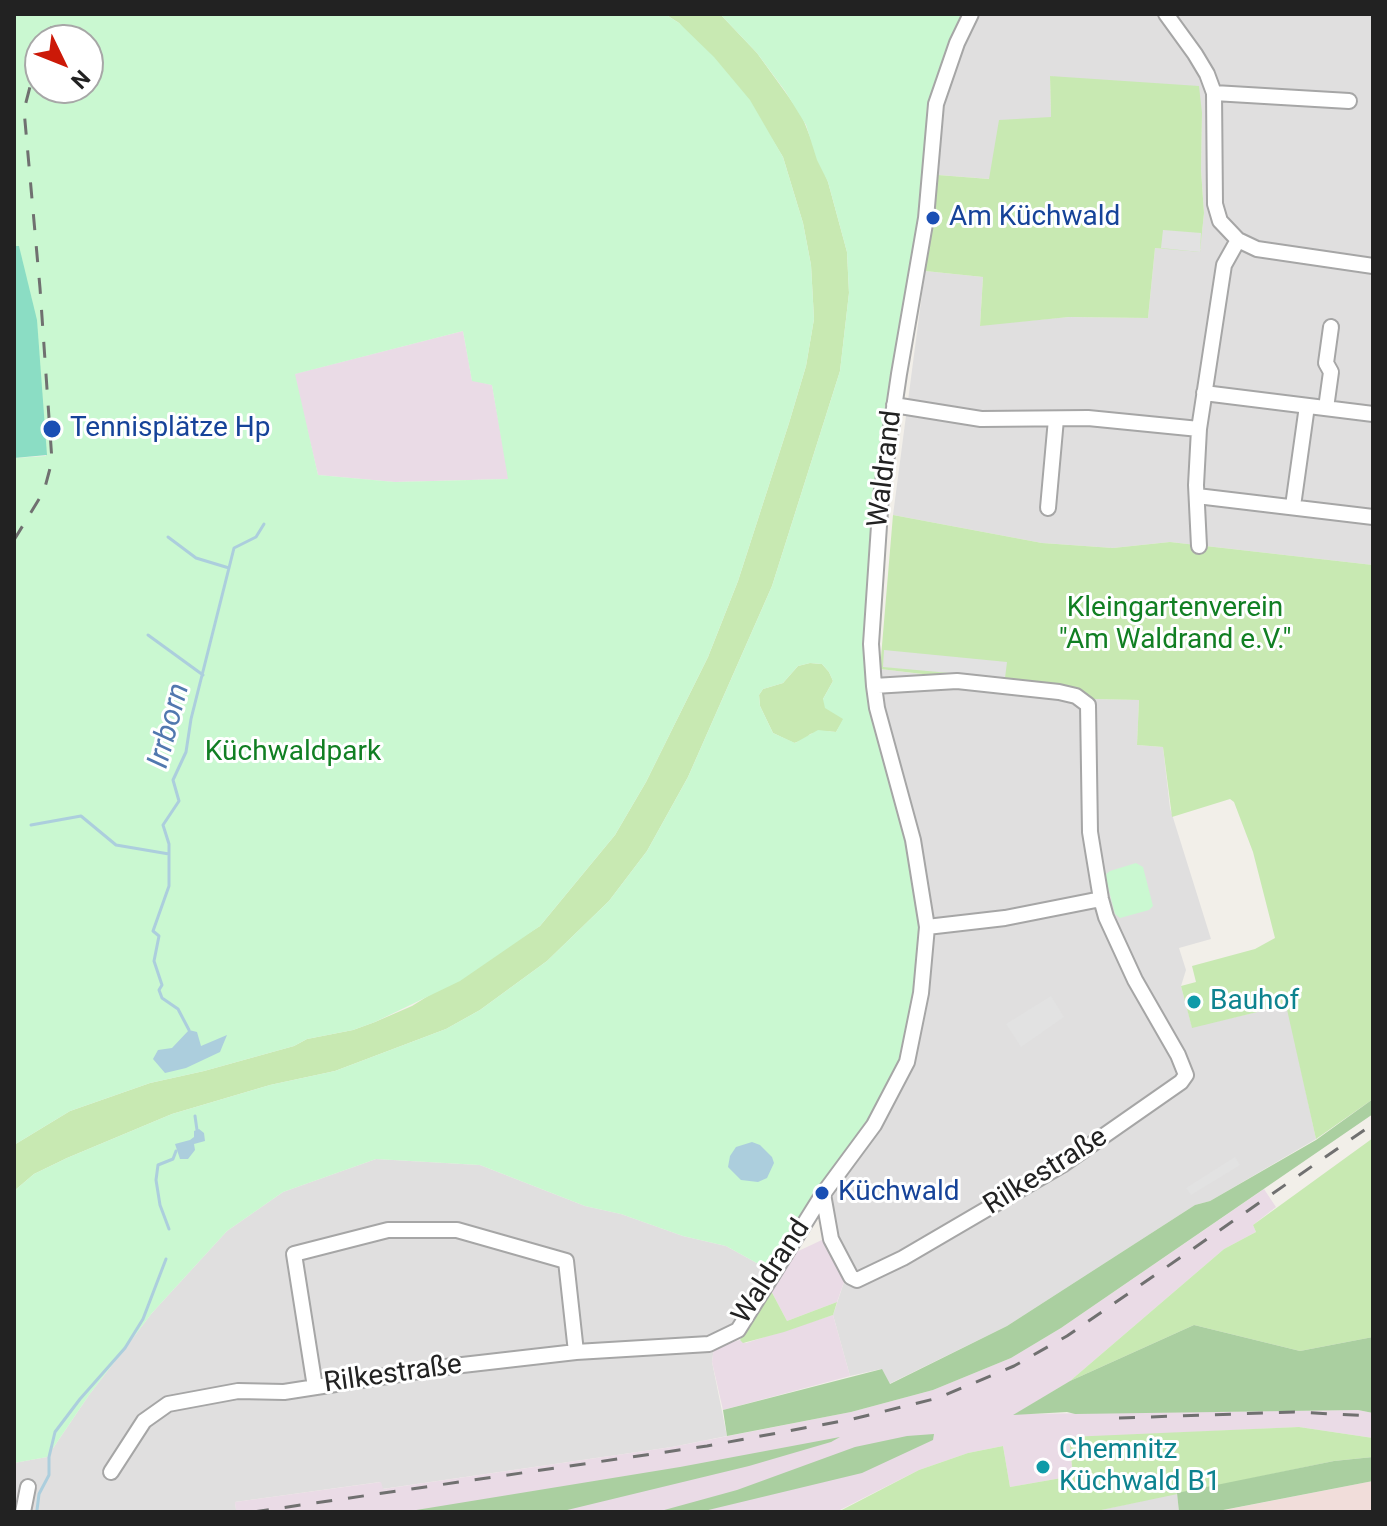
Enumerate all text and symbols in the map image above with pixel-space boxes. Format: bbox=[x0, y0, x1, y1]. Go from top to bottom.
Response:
north arrow bbox=[24, 24, 104, 104]
text: N bbox=[66, 65, 95, 94]
place label: Am Küchwald bbox=[949, 201, 1120, 235]
marker: Am Küchwald bbox=[924, 209, 942, 227]
street label: Waldrand bbox=[862, 409, 910, 529]
place label: Tennisplätze Hp bbox=[70, 412, 270, 446]
marker: Tennisplätze Hp bbox=[41, 418, 63, 440]
park label: Kleingartenverein "Am Waldrand e.V." bbox=[1059, 592, 1291, 658]
water label: Irrborn bbox=[141, 680, 199, 772]
park label: Küchwaldpark bbox=[205, 736, 381, 770]
place label: Bauhof bbox=[1210, 985, 1299, 1019]
marker: Bauhof bbox=[1185, 993, 1203, 1011]
street label: Rilkestraße bbox=[978, 1121, 1114, 1223]
place label: Küchwald bbox=[838, 1176, 960, 1210]
marker: Küchwald bbox=[813, 1184, 831, 1202]
street label: Waldrand bbox=[726, 1214, 818, 1330]
street label: Rilkestraße bbox=[322, 1349, 464, 1401]
place label: Chemnitz Küchwald B1 bbox=[1059, 1434, 1221, 1500]
marker: Chemnitz Küchwald B1 bbox=[1034, 1458, 1052, 1476]

